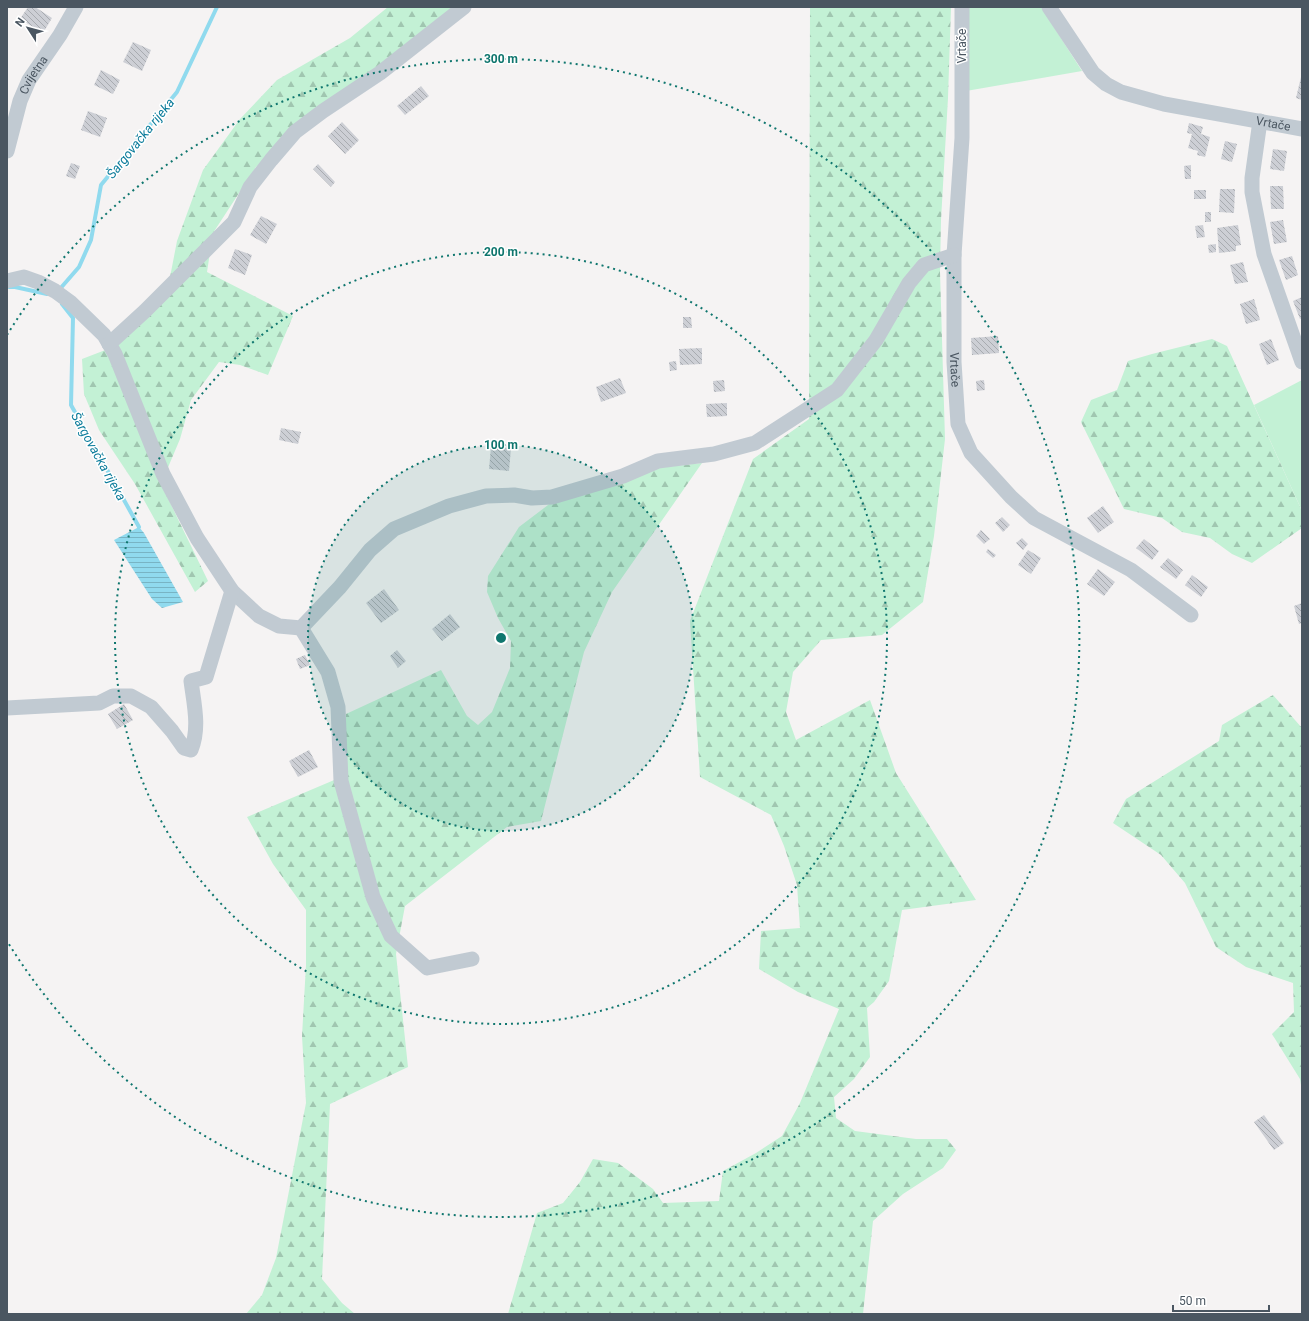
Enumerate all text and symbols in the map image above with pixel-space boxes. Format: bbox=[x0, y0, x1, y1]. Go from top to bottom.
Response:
north arrow bbox=[8, 8, 48, 48]
text: N bbox=[13, 15, 28, 29]
street label: Vrtače bbox=[955, 29, 969, 63]
text: 300 m bbox=[484, 52, 518, 66]
street label: Cvijetna bbox=[17, 53, 51, 97]
water label: Šargovačka rijeka bbox=[103, 95, 177, 181]
street label: Vrtače bbox=[1255, 114, 1292, 134]
text: 200 m bbox=[484, 245, 518, 259]
street label: Vrtače bbox=[947, 352, 963, 388]
water label: Šargovačka rijeka bbox=[68, 409, 129, 503]
text: 100 m bbox=[484, 438, 518, 452]
centre of rings bbox=[494, 631, 508, 645]
scale bar bbox=[1173, 1287, 1269, 1313]
text: 50 m bbox=[1179, 1294, 1206, 1308]

